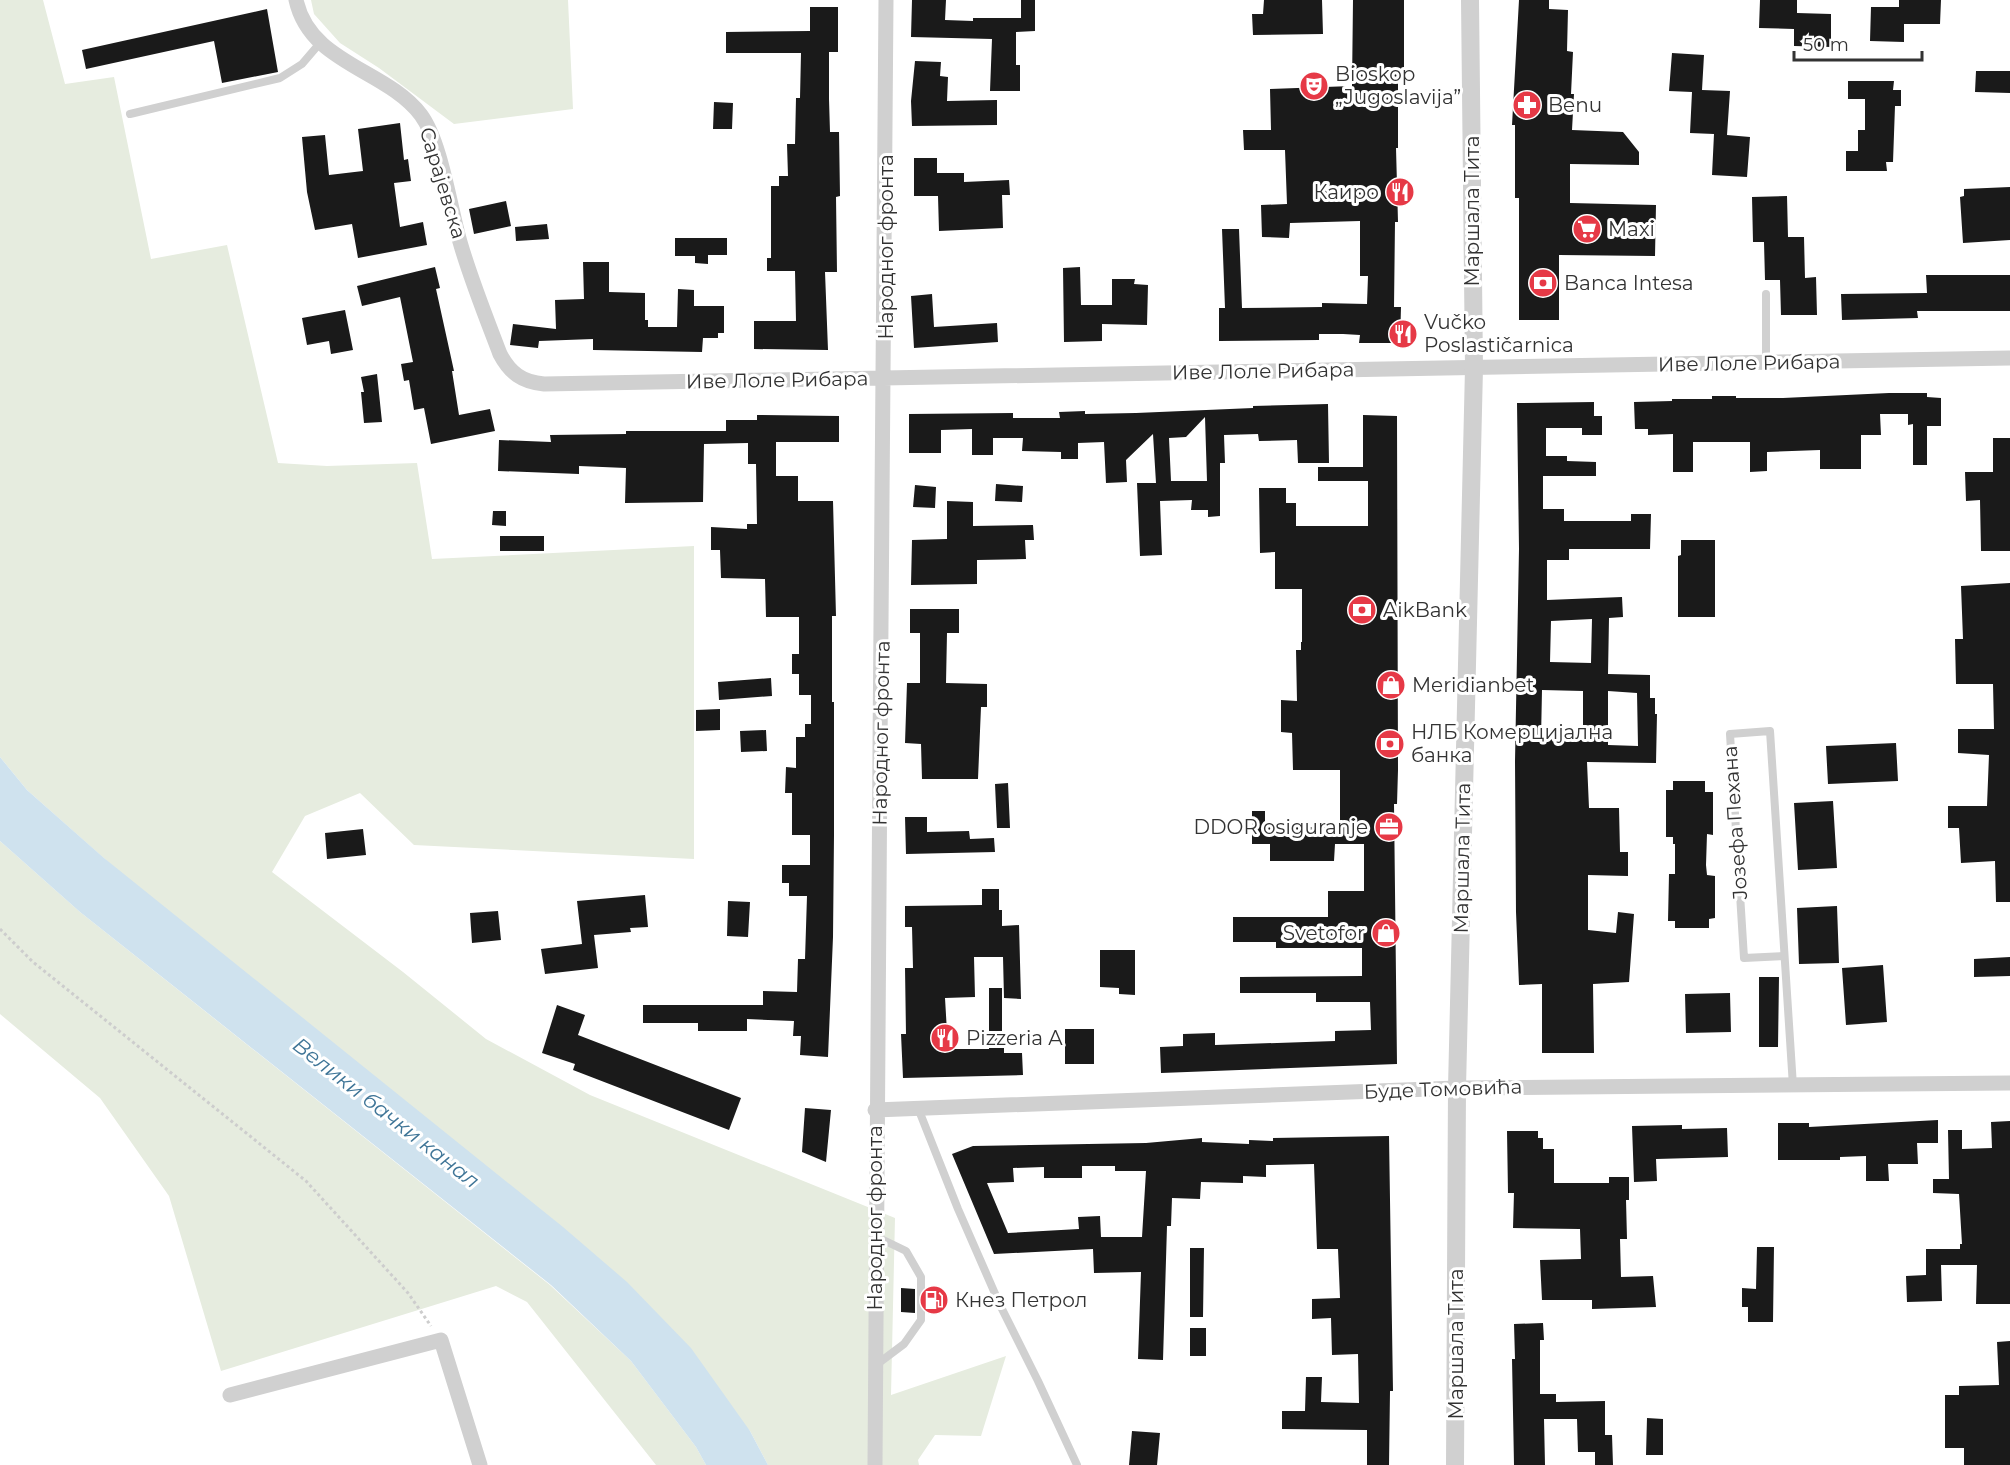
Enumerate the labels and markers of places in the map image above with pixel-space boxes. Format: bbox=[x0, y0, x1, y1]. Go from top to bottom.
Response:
place label: Bioskop „Jugoslavija” bbox=[1335, 62, 1461, 109]
theatre icon: Bioskop „Jugoslavija” bbox=[1298, 70, 1330, 102]
pharmacy icon: Benu bbox=[1511, 89, 1543, 121]
place label: Benu bbox=[1548, 93, 1602, 117]
restaurant icon: Каиро bbox=[1384, 176, 1416, 208]
place label: Каиро bbox=[1313, 180, 1379, 204]
supermarket icon: Maxi bbox=[1571, 213, 1603, 245]
place label: Maxi bbox=[1608, 217, 1655, 241]
bank icon: Banca Intesa bbox=[1527, 267, 1559, 299]
place label: Banca Intesa bbox=[1564, 271, 1694, 295]
place label: Vučko Poslastičarnica bbox=[1424, 310, 1574, 357]
restaurant icon: Vučko Poslastičarnica bbox=[1387, 318, 1419, 350]
bank icon: AikBank bbox=[1346, 594, 1378, 626]
place label: AikBank bbox=[1383, 598, 1467, 622]
shop icon: Meridianbet bbox=[1375, 669, 1407, 701]
place label: Meridianbet bbox=[1412, 673, 1534, 697]
place label: НЛБ Комерцијална банка bbox=[1411, 720, 1613, 767]
bank icon: НЛБ Комерцијална банка bbox=[1374, 728, 1406, 760]
office icon: DDOR osiguranje bbox=[1373, 811, 1405, 843]
place label: DDOR osiguranje bbox=[1194, 815, 1368, 839]
shop icon: Svetofor bbox=[1370, 917, 1402, 949]
place label: Svetofor bbox=[1283, 921, 1365, 945]
restaurant icon: Pizzeria A bbox=[929, 1022, 961, 1054]
place label: Pizzeria A bbox=[966, 1026, 1063, 1050]
fuel station icon: Кнез Петрол bbox=[918, 1284, 950, 1316]
place label: Кнез Петрол bbox=[955, 1288, 1088, 1312]

